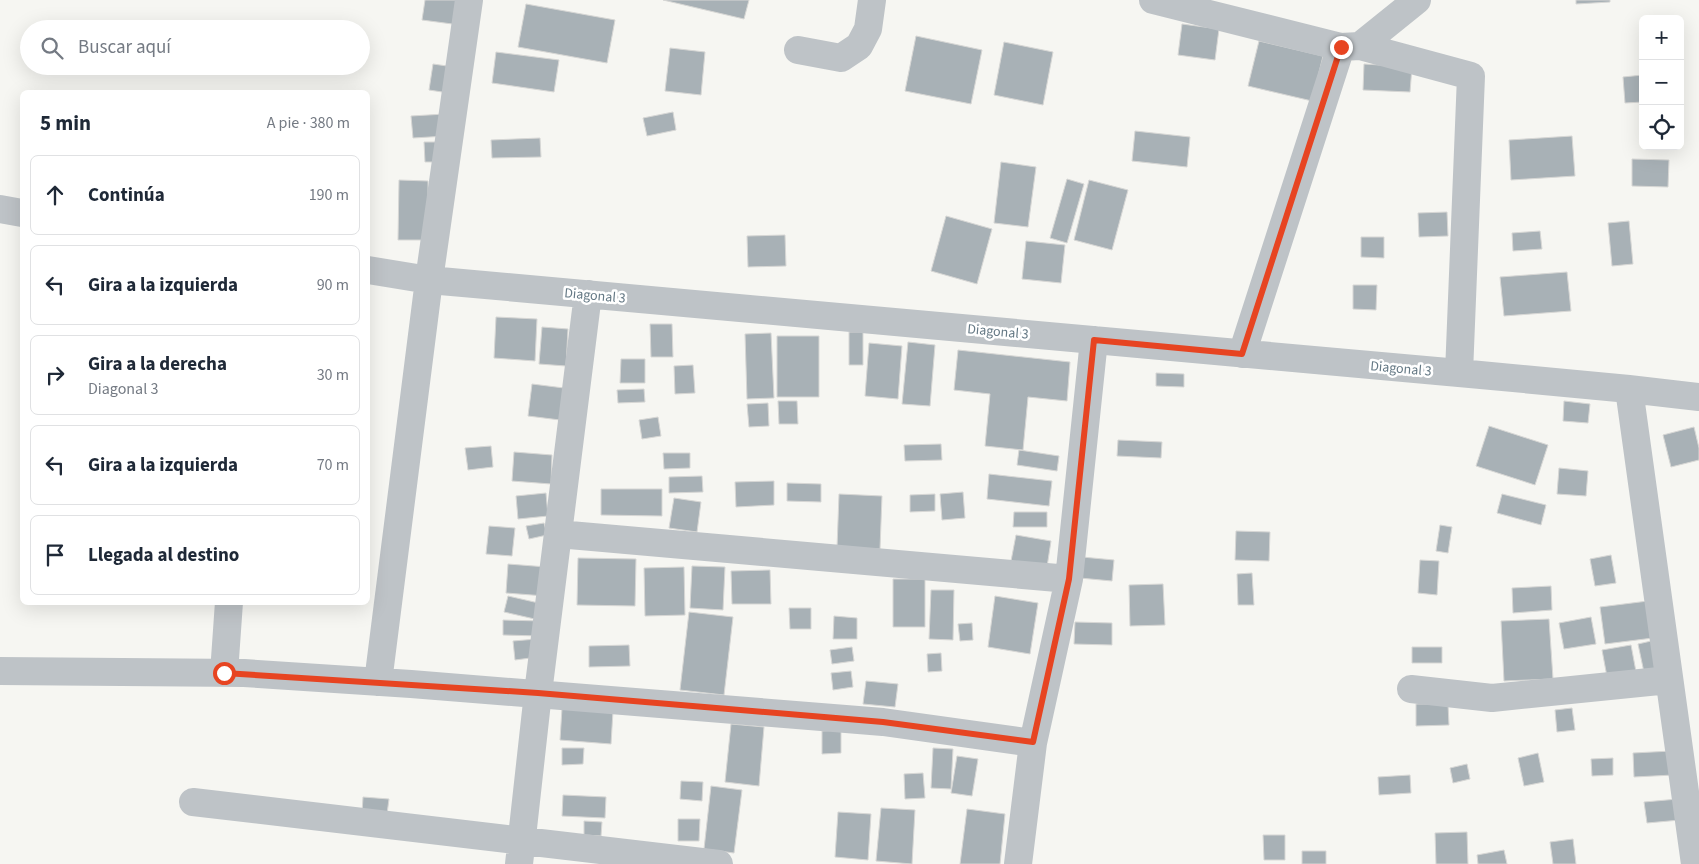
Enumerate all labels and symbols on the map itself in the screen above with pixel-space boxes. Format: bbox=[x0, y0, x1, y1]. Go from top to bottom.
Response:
route end bbox=[1330, 36, 1353, 59]
street label: Diagonal 3 bbox=[563, 283, 627, 309]
street label: Diagonal 3 bbox=[966, 319, 1030, 345]
street label: Diagonal 3 bbox=[1369, 356, 1433, 382]
route start bbox=[213, 662, 236, 685]

